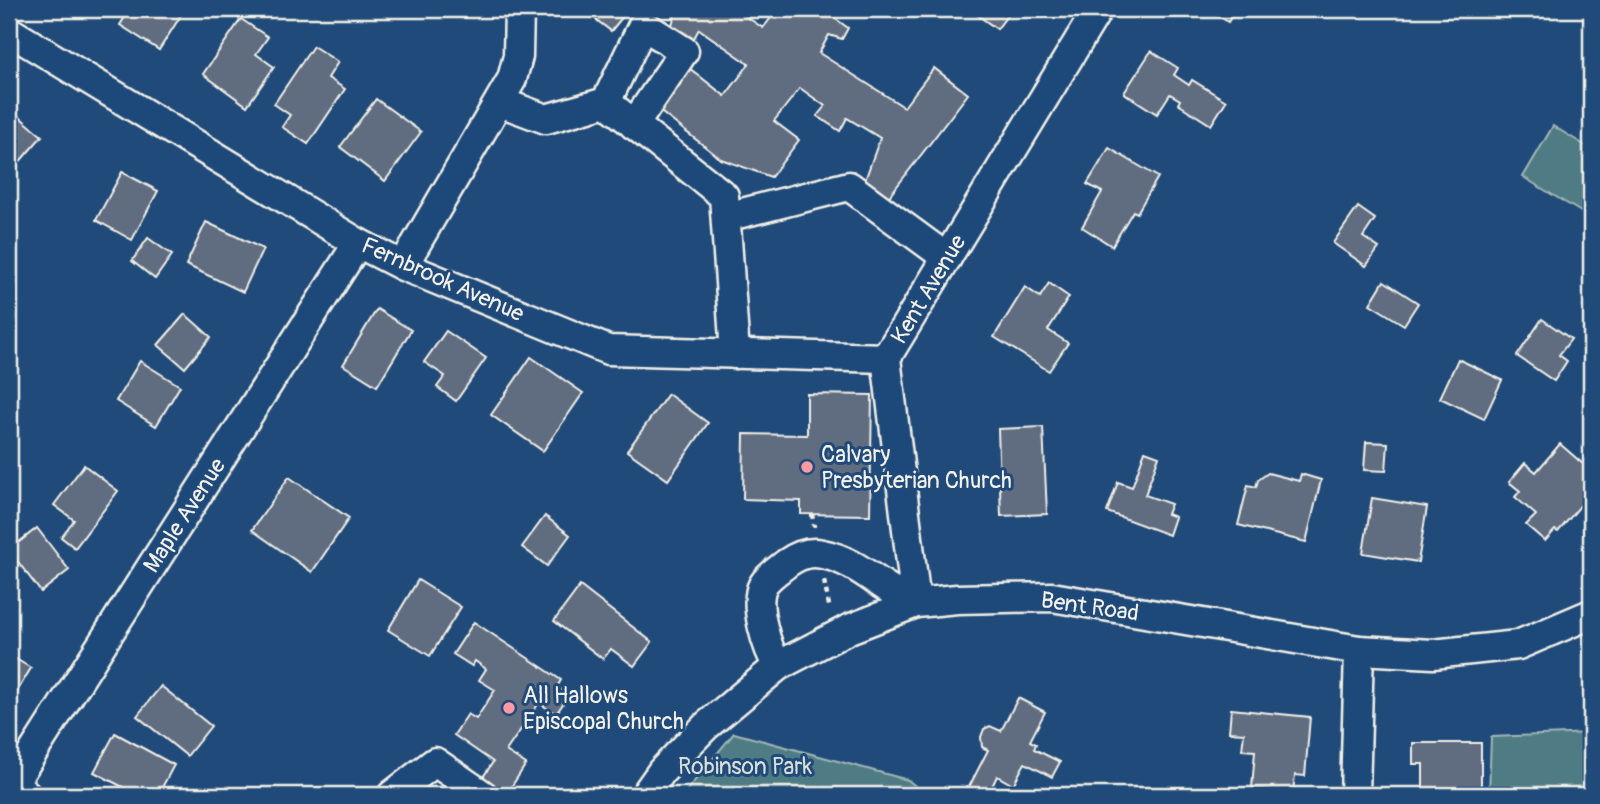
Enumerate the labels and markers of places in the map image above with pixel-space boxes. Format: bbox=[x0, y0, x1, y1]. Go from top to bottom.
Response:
place label: Calvary Presbyterian Church bbox=[821, 440, 1012, 495]
marker: Calvary Presbyterian Church bbox=[799, 459, 815, 475]
place label: All Hallows Episcopal Church bbox=[523, 681, 684, 736]
marker: All Hallows Episcopal Church bbox=[501, 700, 517, 716]

